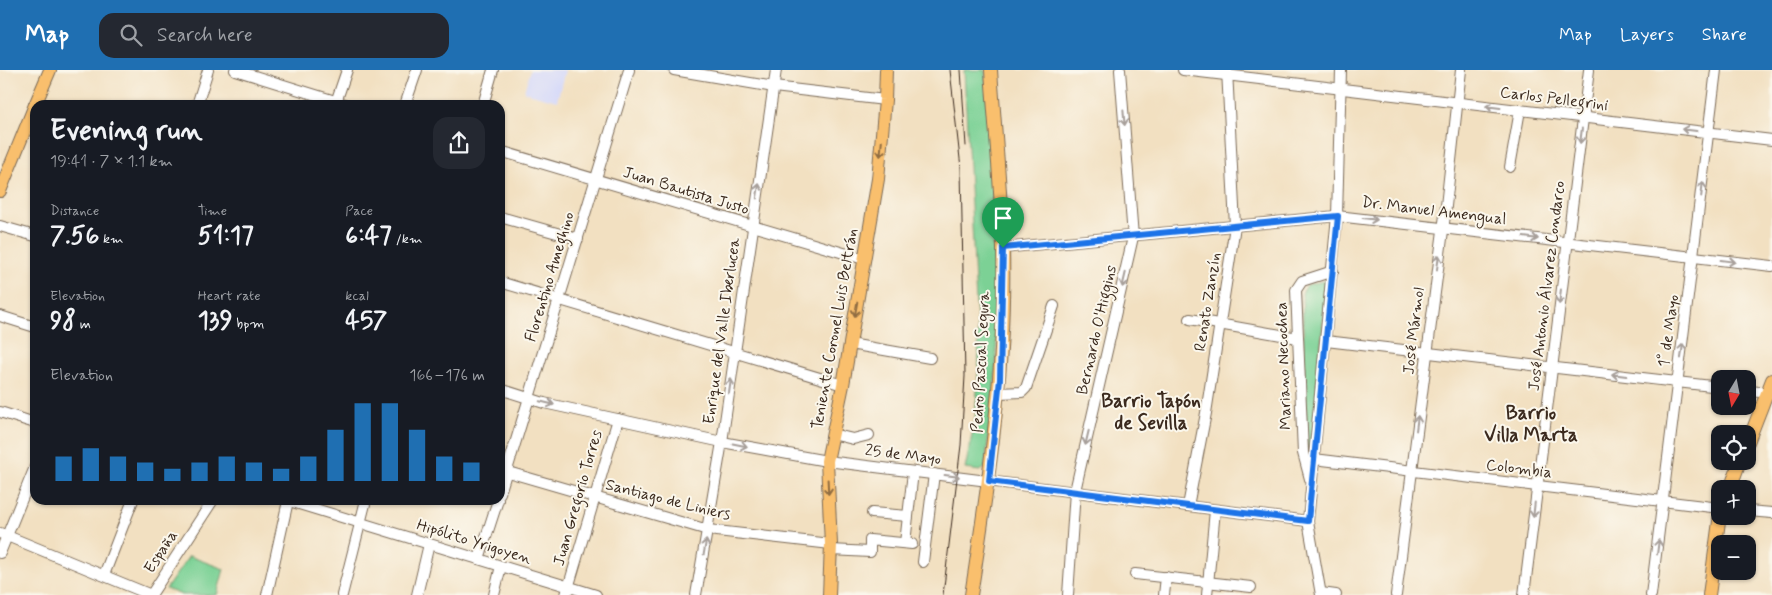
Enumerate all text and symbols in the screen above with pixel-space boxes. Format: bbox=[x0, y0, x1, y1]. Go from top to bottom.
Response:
search box bbox=[99, 13, 449, 58]
text: Map bbox=[25, 20, 69, 51]
icon: search bbox=[117, 21, 145, 49]
text: Search here bbox=[157, 23, 253, 48]
text: Map bbox=[1559, 23, 1592, 47]
text: Layers bbox=[1620, 23, 1674, 47]
text: Share bbox=[1702, 23, 1747, 47]
street label: Carlos Pellegrini bbox=[1499, 82, 1610, 117]
one-way arrow bbox=[1485, 101, 1501, 111]
one-way arrow bbox=[1120, 110, 1129, 126]
text: Evening run bbox=[50, 113, 203, 150]
button: share bbox=[433, 117, 485, 169]
one-way arrow bbox=[1681, 125, 1697, 135]
one-way arrow bbox=[1576, 127, 1586, 143]
one-way arrow bbox=[876, 141, 885, 157]
text: 19:41 · 7 × 1.1 km bbox=[50, 151, 173, 172]
street label: Juan Bautista Justo bbox=[620, 162, 752, 220]
street label: José Antonio Álvarez Condarco bbox=[1524, 180, 1570, 392]
one-way arrow bbox=[1697, 182, 1707, 198]
one-way arrow bbox=[753, 183, 763, 199]
street label: Dr. Manuel Amengual bbox=[1360, 192, 1508, 231]
pin bbox=[982, 197, 1024, 248]
text: Distance bbox=[50, 202, 99, 220]
text: Time bbox=[198, 202, 227, 220]
text: Pace bbox=[345, 202, 373, 220]
icon: arrive bbox=[989, 204, 1017, 232]
street label: Florentino Ameghino bbox=[520, 209, 581, 345]
one-way arrow bbox=[1362, 214, 1378, 224]
text: 7.56 bbox=[50, 220, 99, 253]
text: 51:17 bbox=[198, 220, 254, 253]
text: 6:47 bbox=[345, 220, 392, 253]
street label: Teniente Coronel Luis Beltrán bbox=[807, 227, 863, 431]
text: km bbox=[99, 230, 123, 248]
text: /km bbox=[392, 230, 422, 248]
one-way arrow bbox=[1523, 233, 1539, 243]
street label: Enrique del Valle Iberlucea bbox=[699, 236, 746, 426]
street label: Renato Zanzín bbox=[1190, 251, 1226, 353]
one-way arrow bbox=[1433, 254, 1443, 270]
one-way arrow bbox=[1719, 256, 1735, 266]
street label: Bernardo O'Higgins bbox=[1072, 263, 1123, 397]
one-way arrow bbox=[1119, 271, 1128, 287]
street label: José Mármol bbox=[1398, 286, 1430, 376]
text: Elevation bbox=[50, 287, 105, 305]
text: Heart rate bbox=[198, 287, 261, 305]
text: kcal bbox=[345, 287, 369, 305]
one-way arrow bbox=[1555, 289, 1565, 305]
street label: Pedro Pascual Segura bbox=[967, 290, 996, 433]
street label: 1° de Mayo bbox=[1654, 293, 1684, 369]
one-way arrow bbox=[850, 301, 860, 317]
street label: Mariano Necochea bbox=[1271, 301, 1297, 430]
text: 98 bbox=[50, 305, 76, 338]
text: 139 bbox=[198, 305, 233, 338]
text: 457 bbox=[345, 305, 387, 338]
text: m bbox=[76, 315, 91, 333]
text: bpm bbox=[233, 315, 265, 333]
one-way arrow bbox=[1677, 343, 1687, 359]
text: Elevation bbox=[50, 365, 113, 386]
text: 166–176 m bbox=[409, 365, 485, 386]
one-way arrow bbox=[1612, 370, 1628, 380]
north arrow bbox=[1711, 370, 1756, 415]
map controls bbox=[1711, 370, 1756, 580]
one-way arrow bbox=[725, 379, 735, 395]
district label: Barrio Tapón de Sevilla bbox=[1101, 389, 1201, 436]
one-way arrow bbox=[538, 399, 554, 408]
district label: Barrio Villa Marta bbox=[1484, 401, 1578, 448]
one-way arrow bbox=[1413, 416, 1423, 432]
button: locate bbox=[1711, 425, 1756, 470]
street label: Juan Gregorio Torres bbox=[549, 428, 608, 569]
one-way arrow bbox=[1082, 429, 1091, 445]
street label: 25 de Mayo bbox=[864, 440, 942, 470]
one-way arrow bbox=[731, 441, 747, 450]
street label: Colombia bbox=[1485, 455, 1553, 483]
one-way arrow bbox=[944, 471, 960, 481]
street label: Santiago de Liniers bbox=[603, 474, 733, 526]
one-way arrow bbox=[824, 479, 833, 495]
button: + bbox=[1711, 480, 1756, 525]
one-way arrow bbox=[1529, 502, 1539, 518]
street label: Hipólito Yrigoyen bbox=[414, 515, 534, 570]
street label: España bbox=[139, 527, 183, 577]
button: − bbox=[1711, 535, 1756, 580]
one-way arrow bbox=[701, 539, 711, 555]
one-way arrow bbox=[1653, 539, 1663, 555]

